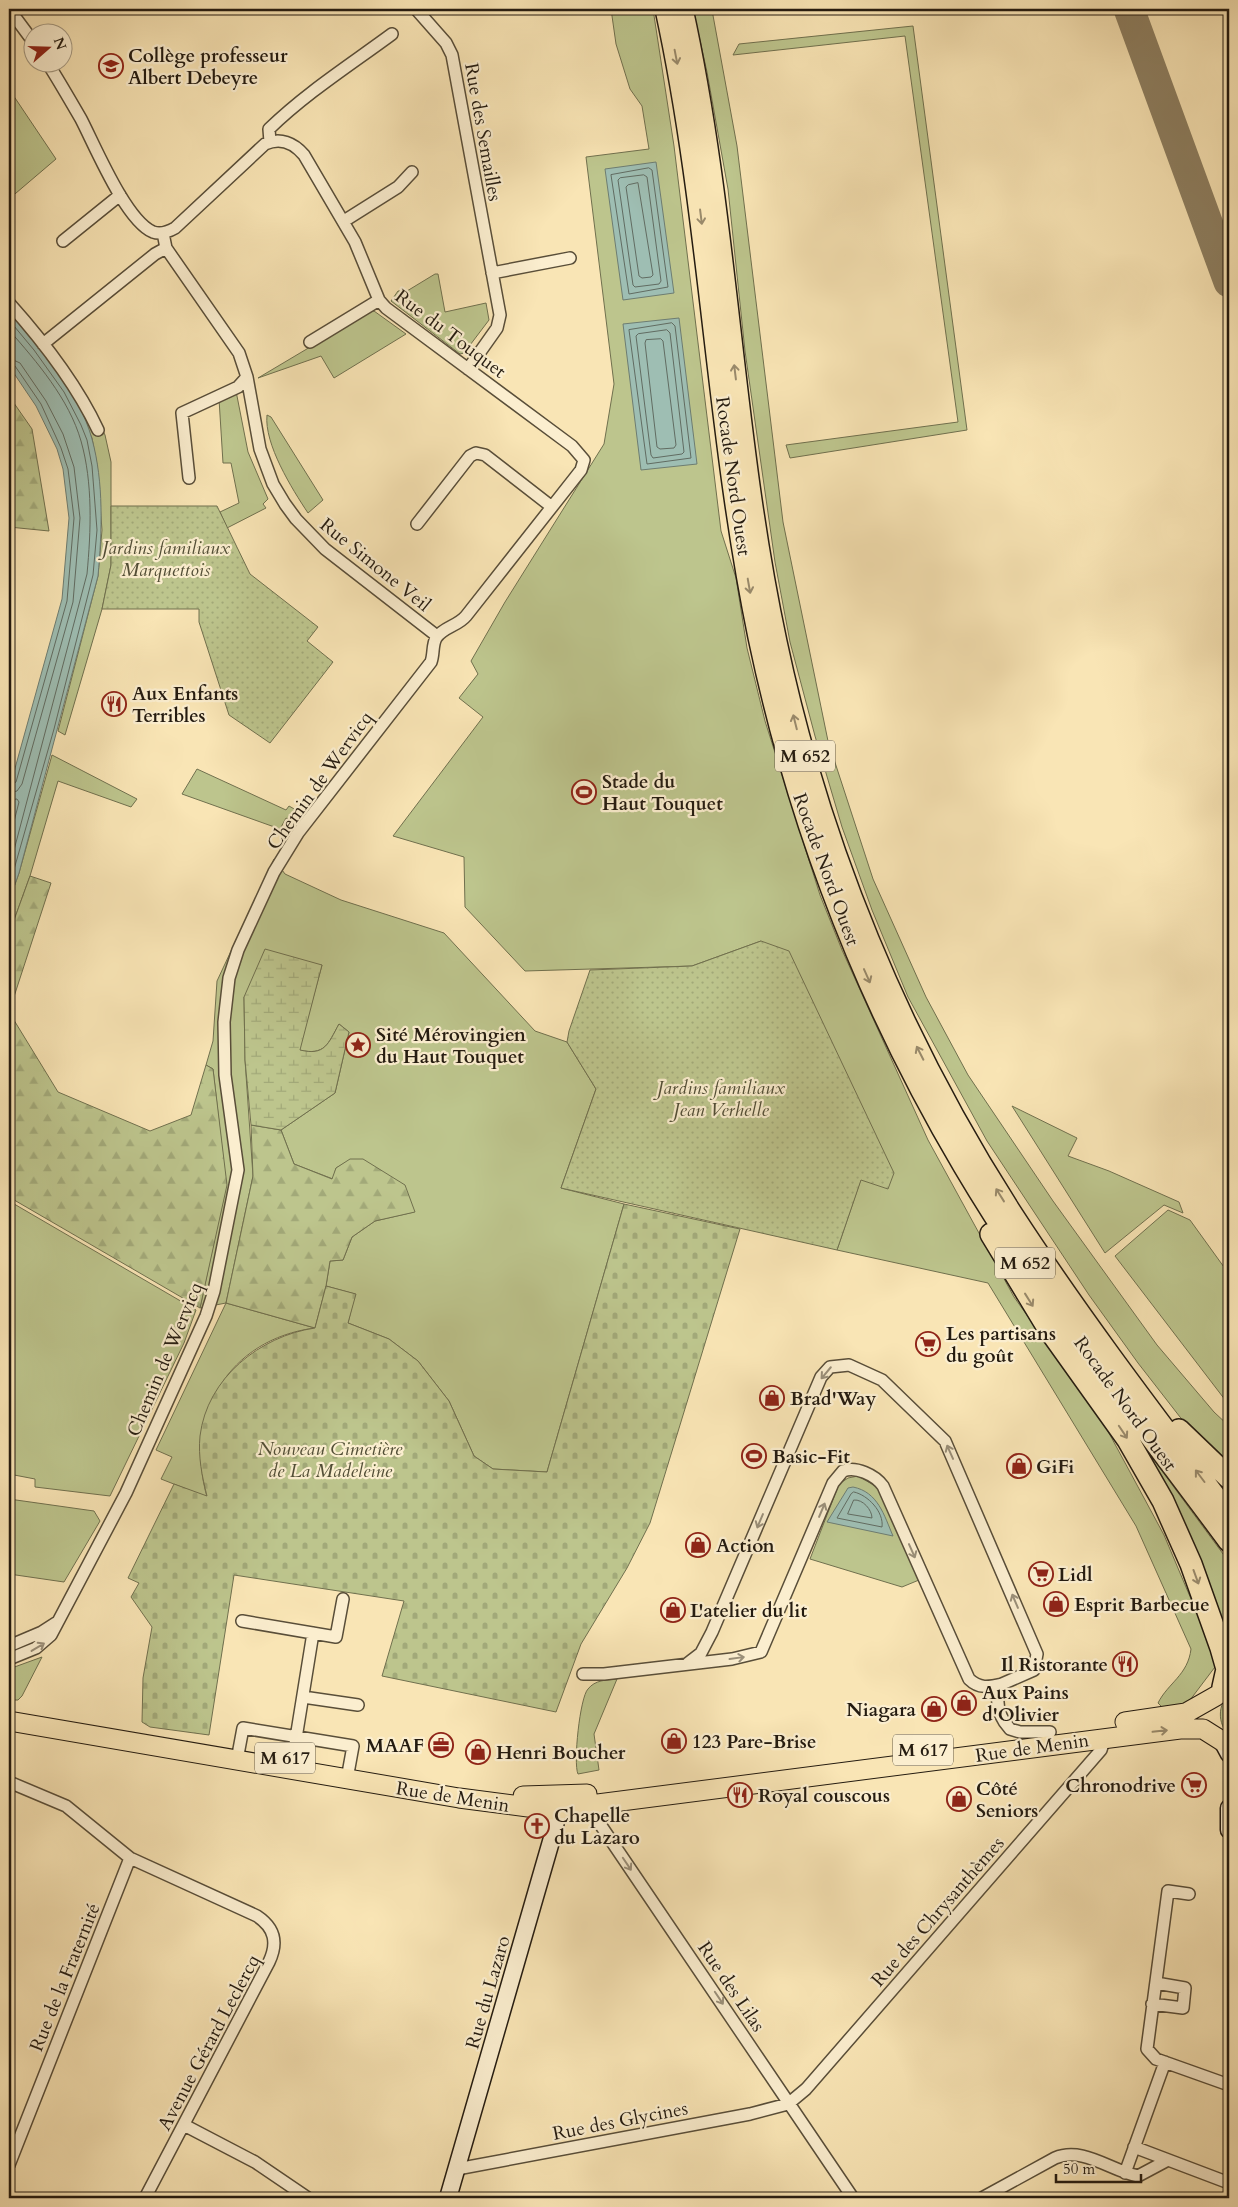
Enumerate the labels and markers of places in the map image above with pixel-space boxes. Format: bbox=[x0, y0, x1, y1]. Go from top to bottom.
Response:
place label: Collège professeur Albert Debeyre bbox=[128, 43, 288, 91]
school or university icon: Collège professeur Albert Debeyre bbox=[98, 53, 124, 79]
place label: Aux Enfants Terribles bbox=[132, 681, 238, 729]
restaurant icon: Aux Enfants Terribles bbox=[101, 691, 127, 717]
place label: Stade du Haut Touquet bbox=[602, 769, 723, 817]
sports icon: Stade du Haut Touquet bbox=[571, 779, 597, 805]
place label: Sité Mérovingien du Haut Touquet bbox=[376, 1022, 527, 1070]
place icon: Sité Mérovingien du Haut Touquet bbox=[345, 1032, 371, 1058]
place label: Les partisans du goût bbox=[946, 1321, 1056, 1369]
supermarket icon: Les partisans du goût bbox=[915, 1331, 941, 1357]
shop icon: Brad'Way bbox=[759, 1385, 785, 1411]
place label: Brad'Way bbox=[790, 1386, 876, 1412]
sports icon: Basic-Fit bbox=[741, 1443, 767, 1469]
place label: Basic-Fit bbox=[772, 1444, 850, 1470]
shop icon: GiFi bbox=[1006, 1453, 1032, 1479]
place label: GiFi bbox=[1036, 1454, 1074, 1480]
shop icon: Action bbox=[685, 1532, 711, 1558]
place label: Action bbox=[716, 1533, 775, 1559]
supermarket icon: Lidl bbox=[1028, 1561, 1054, 1587]
place label: Lidl bbox=[1058, 1562, 1093, 1588]
shop icon: Esprit Barbecue bbox=[1043, 1591, 1069, 1617]
place label: Esprit Barbecue bbox=[1074, 1592, 1210, 1618]
shop icon: L'atelier du lit bbox=[660, 1597, 686, 1623]
place label: L'atelier du lit bbox=[690, 1598, 807, 1624]
restaurant icon: Il Ristorante bbox=[1112, 1651, 1138, 1677]
place label: Il Ristorante bbox=[1001, 1652, 1108, 1678]
place label: Aux Pains d'Olivier bbox=[982, 1680, 1069, 1728]
shop icon: Aux Pains d'Olivier bbox=[951, 1690, 977, 1716]
shop icon: Niagara bbox=[921, 1696, 947, 1722]
place label: Niagara bbox=[846, 1697, 917, 1723]
shop icon: 123 Pare-Brise bbox=[661, 1728, 687, 1754]
place label: 123 Pare-Brise bbox=[692, 1729, 816, 1755]
office icon: MAAF bbox=[428, 1732, 454, 1758]
place label: MAAF bbox=[366, 1733, 424, 1759]
shop icon: Henri Boucher bbox=[465, 1739, 491, 1765]
place label: Henri Boucher bbox=[496, 1740, 626, 1766]
supermarket icon: Chronodrive bbox=[1181, 1772, 1207, 1798]
place label: Chronodrive bbox=[1065, 1773, 1176, 1799]
place label: Côté Seniors bbox=[976, 1776, 1038, 1824]
restaurant icon: Royal couscous bbox=[727, 1782, 753, 1808]
place label: Royal couscous bbox=[758, 1783, 890, 1809]
shop icon: Côté Seniors bbox=[946, 1786, 972, 1812]
place label: Chapelle du Lazaro bbox=[554, 1803, 640, 1851]
church icon: Chapelle du Lazaro bbox=[524, 1813, 550, 1839]

